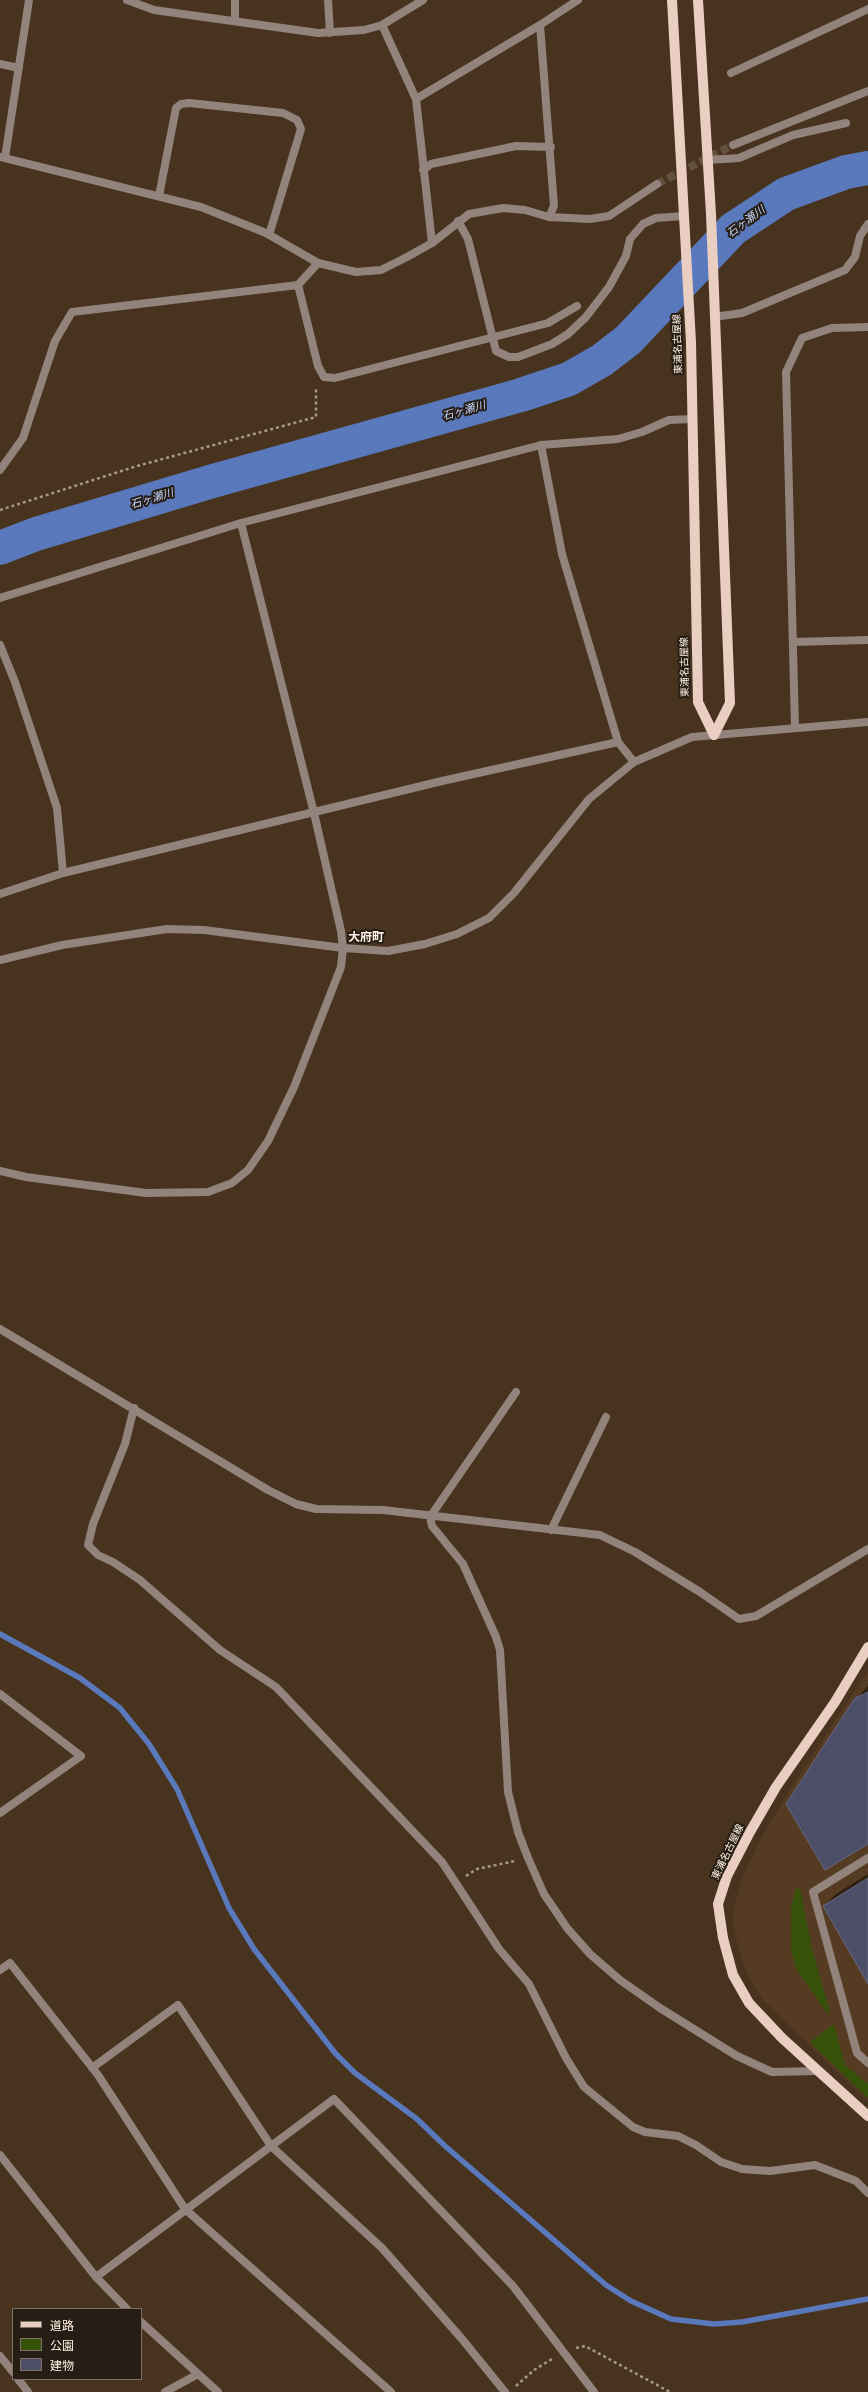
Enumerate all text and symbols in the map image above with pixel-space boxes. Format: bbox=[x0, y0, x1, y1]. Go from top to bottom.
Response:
water label: 石ヶ瀬川 bbox=[724, 203, 768, 241]
street label: 東浦名古屋線 bbox=[671, 314, 685, 374]
water label: 石ヶ瀬川 bbox=[441, 399, 487, 423]
water label: 石ヶ瀬川 bbox=[129, 486, 175, 512]
street label: 東浦名古屋線 bbox=[678, 637, 692, 697]
district label: 大府町 bbox=[348, 931, 384, 945]
street label: 東浦名古屋線 bbox=[709, 1822, 747, 1882]
legend bbox=[12, 2308, 142, 2380]
text: 道路 bbox=[50, 2318, 74, 2333]
text: 公園 bbox=[50, 2338, 74, 2353]
text: 建物 bbox=[50, 2358, 74, 2373]

